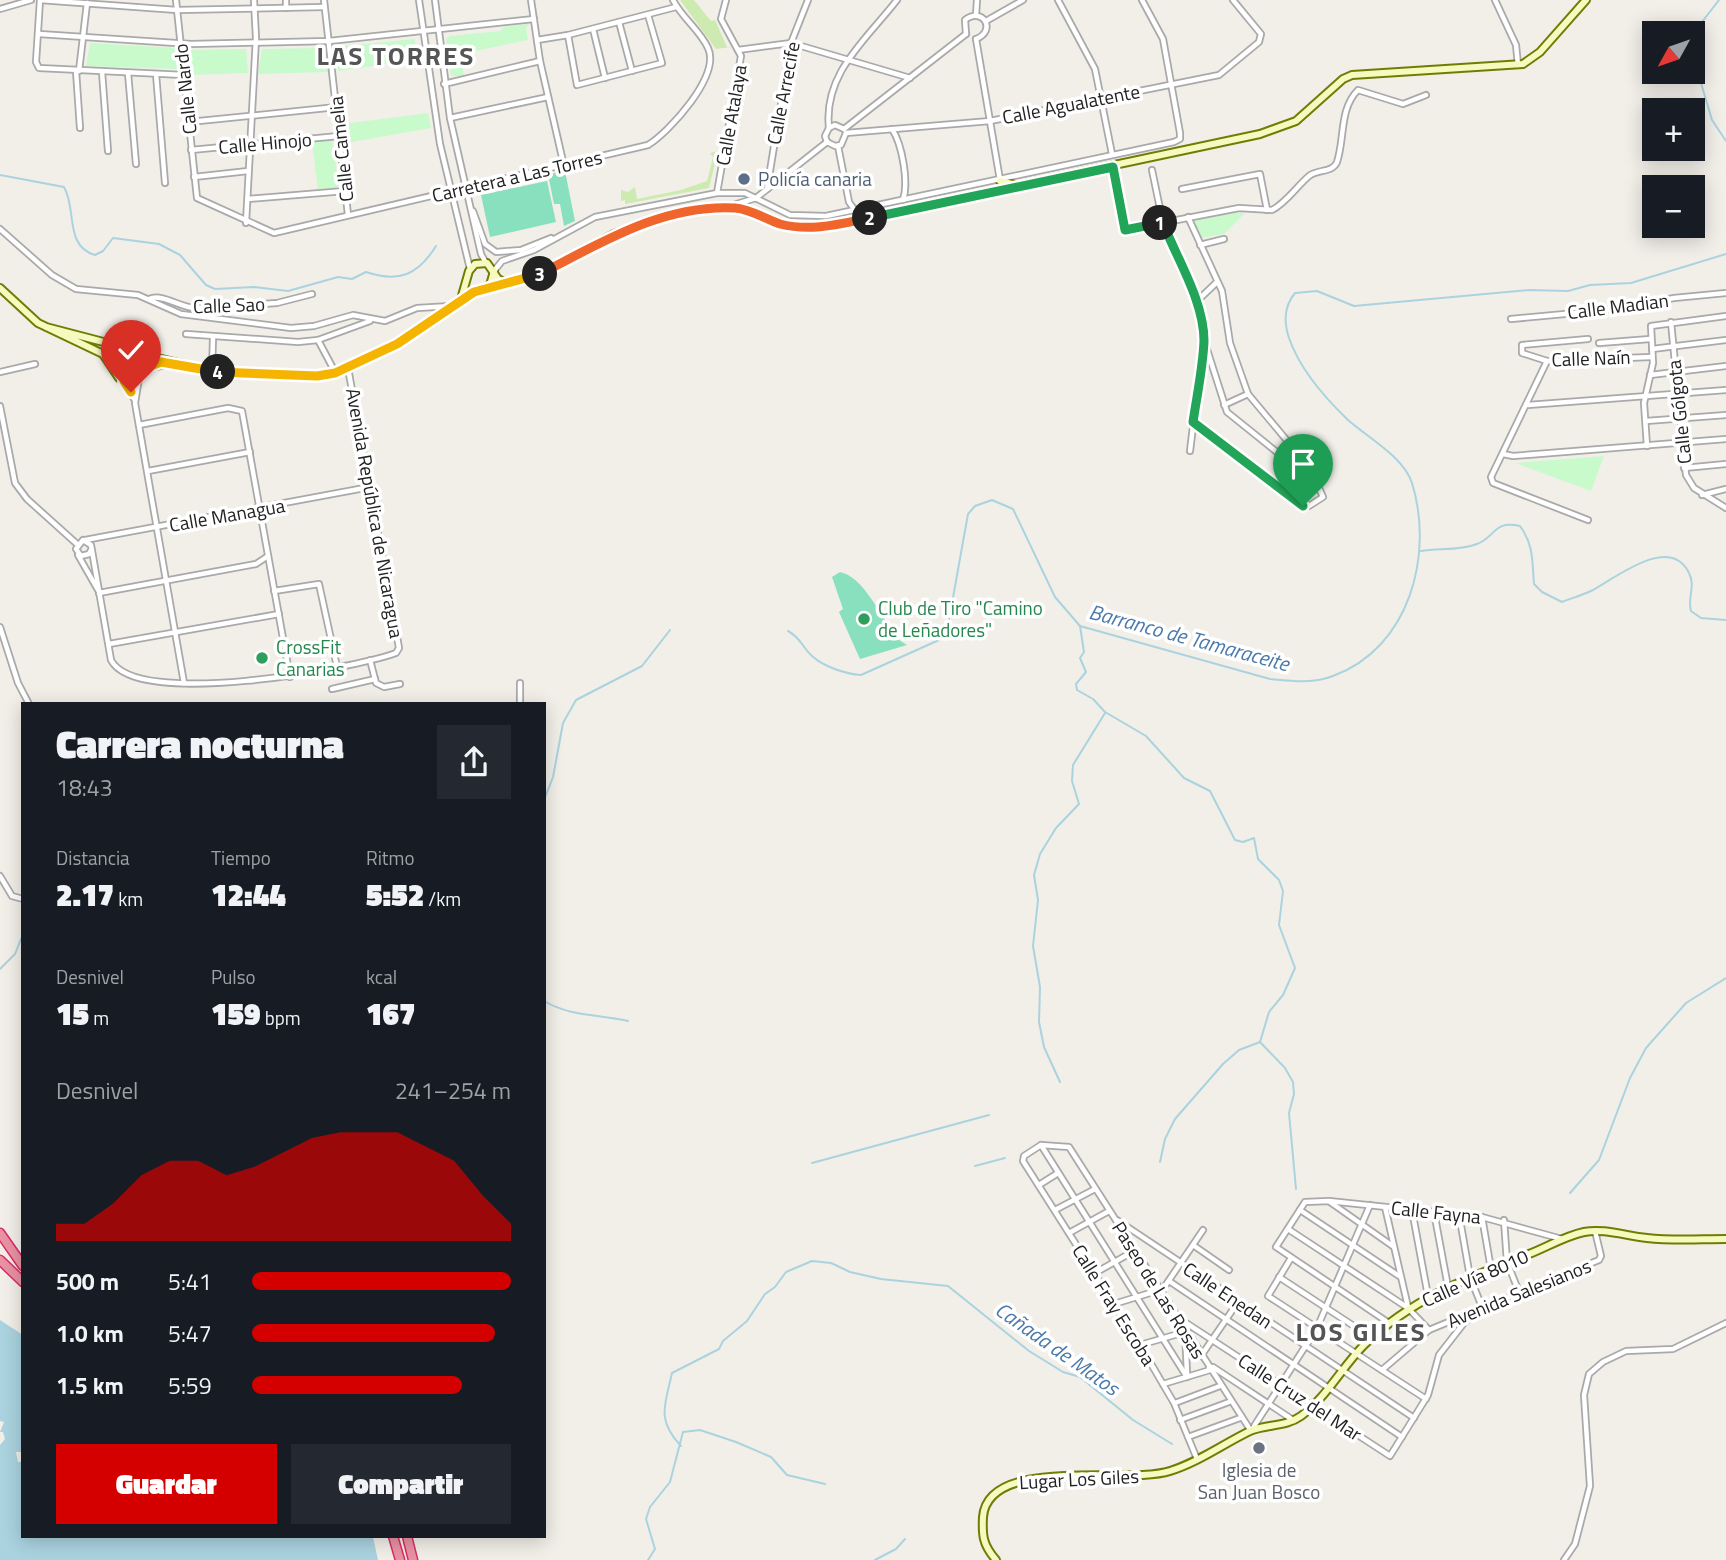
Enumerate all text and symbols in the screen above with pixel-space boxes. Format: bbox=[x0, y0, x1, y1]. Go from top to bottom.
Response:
north arrow bbox=[1642, 21, 1704, 84]
map controls bbox=[1642, 21, 1705, 238]
district label: LAS TORRES bbox=[317, 36, 475, 75]
street label: Calle Arrecife bbox=[758, 39, 807, 147]
street label: Calle Nardo bbox=[165, 42, 204, 136]
street label: Calle Atalaya bbox=[707, 62, 754, 168]
street label: Calle Agualatente bbox=[1000, 76, 1142, 131]
street label: Calle Camelia bbox=[321, 94, 360, 203]
button: + bbox=[1642, 98, 1705, 161]
street label: Calle Hinojo bbox=[217, 124, 313, 161]
street label: Carretera a Las Torres bbox=[429, 142, 605, 209]
place label: Policía canaria bbox=[758, 164, 872, 193]
marker: Policía canaria bbox=[736, 171, 752, 187]
button: − bbox=[1642, 175, 1705, 238]
pin: 2 bbox=[852, 200, 888, 235]
text: 2 bbox=[864, 203, 875, 232]
pin: 1 bbox=[1142, 206, 1178, 241]
text: 1 bbox=[1154, 208, 1165, 237]
pin: 3 bbox=[522, 256, 558, 292]
text: 3 bbox=[534, 259, 545, 288]
street label: Calle Madian bbox=[1566, 285, 1670, 326]
street label: Calle Sao bbox=[192, 289, 266, 320]
pin bbox=[101, 320, 161, 392]
icon: check bbox=[112, 331, 150, 369]
street label: Calle Naín bbox=[1551, 342, 1631, 373]
pin: 4 bbox=[200, 354, 235, 390]
text: 4 bbox=[212, 357, 223, 386]
street label: Calle Gólgota bbox=[1659, 358, 1698, 466]
street label: Avenida República de Nicaragua bbox=[339, 386, 412, 641]
pin bbox=[1273, 434, 1333, 506]
icon: arrive bbox=[1284, 445, 1322, 483]
street label: Calle Managua bbox=[167, 490, 288, 539]
place label: Club de Tiro "Camino de Leñadores" bbox=[878, 593, 1043, 644]
water label: Barranco de Tamaraceite bbox=[1086, 595, 1294, 679]
marker: Club de Tiro "Camino de Leñadores" bbox=[856, 611, 872, 627]
place label: CrossFit Canarias bbox=[276, 632, 345, 683]
marker: CrossFit Canarias bbox=[254, 650, 270, 666]
text: Carrera nocturna bbox=[56, 715, 344, 773]
button: share bbox=[437, 725, 511, 799]
text: 18:43 bbox=[56, 770, 113, 805]
text: Distancia bbox=[56, 843, 130, 872]
text: Tiempo bbox=[211, 843, 271, 872]
text: Ritmo bbox=[366, 843, 414, 872]
text: 2.17 bbox=[56, 872, 114, 918]
text: 12:44 bbox=[211, 872, 286, 918]
text: 5:52 bbox=[366, 872, 424, 918]
text: km bbox=[114, 884, 143, 913]
text: /km bbox=[424, 884, 461, 913]
text: Desnivel bbox=[56, 962, 124, 991]
text: Pulso bbox=[211, 962, 256, 991]
text: kcal bbox=[366, 962, 397, 991]
text: 15 bbox=[56, 991, 89, 1037]
text: 159 bbox=[211, 991, 261, 1037]
text: 167 bbox=[366, 991, 416, 1037]
text: m bbox=[89, 1003, 109, 1032]
text: bpm bbox=[261, 1003, 301, 1032]
text: Desnivel bbox=[56, 1073, 138, 1108]
text: 241–254 m bbox=[395, 1073, 511, 1108]
street label: Calle Fayna bbox=[1390, 1192, 1483, 1231]
street label: Paseo de Las Rosas bbox=[1105, 1215, 1214, 1364]
street label: Calle Fray Escoba bbox=[1065, 1238, 1164, 1372]
street label: Calle Vía 8010 bbox=[1417, 1241, 1533, 1314]
street label: Avenida Salesianos bbox=[1442, 1250, 1595, 1335]
street label: Calle Enedan bbox=[1178, 1254, 1279, 1335]
text: 500 m bbox=[56, 1264, 119, 1299]
text: 5:41 bbox=[168, 1264, 212, 1299]
water label: Cañada de Matos bbox=[989, 1293, 1128, 1404]
district label: LOS GILES bbox=[1295, 1312, 1427, 1351]
text: 1.0 km bbox=[56, 1316, 124, 1351]
text: 5:47 bbox=[168, 1316, 212, 1351]
street label: Calle Cruz del Mar bbox=[1233, 1346, 1368, 1448]
text: 1.5 km bbox=[56, 1368, 124, 1403]
text: 5:59 bbox=[168, 1368, 212, 1403]
marker: Iglesia de San Juan Bosco bbox=[1251, 1440, 1267, 1456]
button: Guardar bbox=[56, 1444, 277, 1524]
button: Compartir bbox=[291, 1444, 511, 1524]
place label: Iglesia de San Juan Bosco bbox=[1198, 1455, 1320, 1506]
street label: Lugar Los Giles bbox=[1018, 1461, 1140, 1496]

